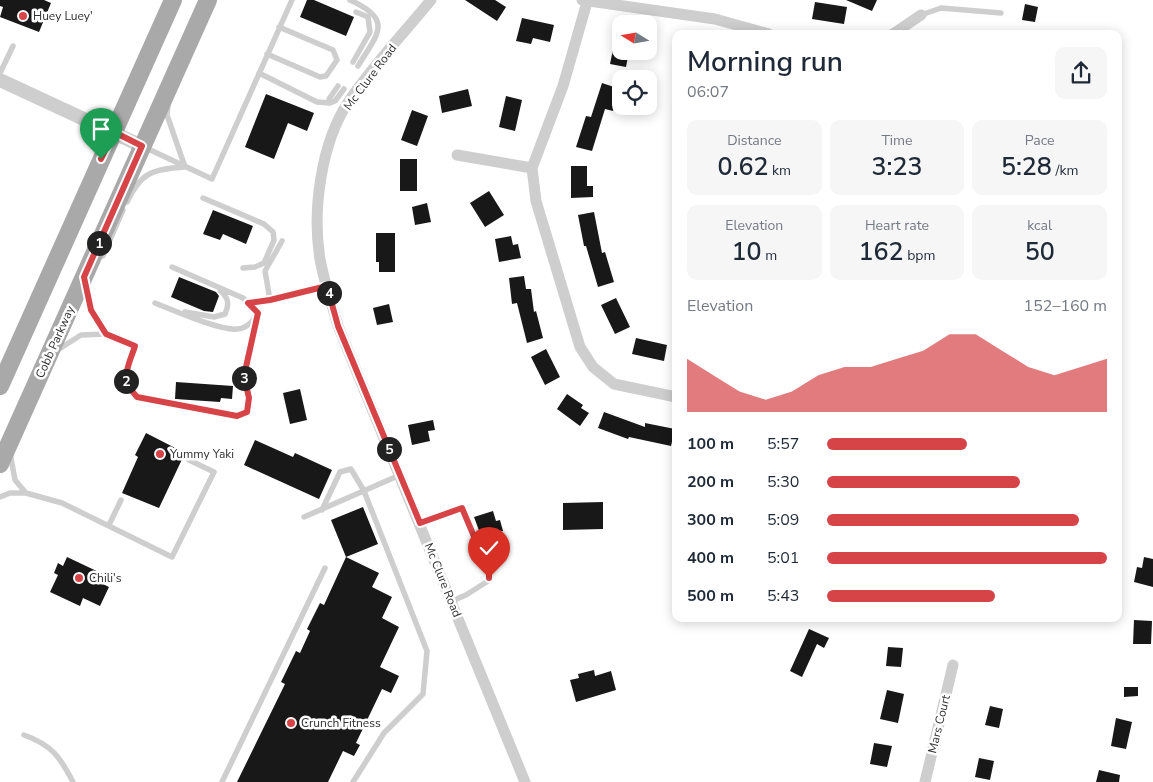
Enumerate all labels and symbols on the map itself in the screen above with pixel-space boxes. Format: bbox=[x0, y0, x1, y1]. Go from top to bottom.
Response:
place label: Huey Luey' bbox=[33, 8, 93, 24]
marker: Huey Luey' bbox=[17, 10, 29, 22]
north arrow bbox=[612, 15, 658, 60]
street label: Mc Clure Road bbox=[340, 41, 400, 113]
pin bbox=[80, 108, 122, 159]
pin: 1 bbox=[86, 230, 112, 256]
pin: 4 bbox=[316, 280, 342, 306]
street label: Cobb Parkway bbox=[32, 303, 78, 381]
pin: 3 bbox=[232, 366, 256, 390]
pin: 2 bbox=[114, 368, 138, 394]
pin: 5 bbox=[376, 436, 402, 462]
place label: Yummy Yaki bbox=[169, 446, 234, 462]
marker: Yummy Yaki bbox=[154, 448, 166, 460]
pin bbox=[468, 527, 510, 578]
street label: Mc Clure Road bbox=[421, 540, 465, 620]
place label: Chili's bbox=[89, 570, 122, 586]
marker: Chili's bbox=[73, 572, 85, 584]
street label: Mars Court bbox=[924, 692, 954, 755]
place label: Crunch Fitness bbox=[301, 715, 381, 731]
marker: Crunch Fitness bbox=[285, 717, 297, 729]

